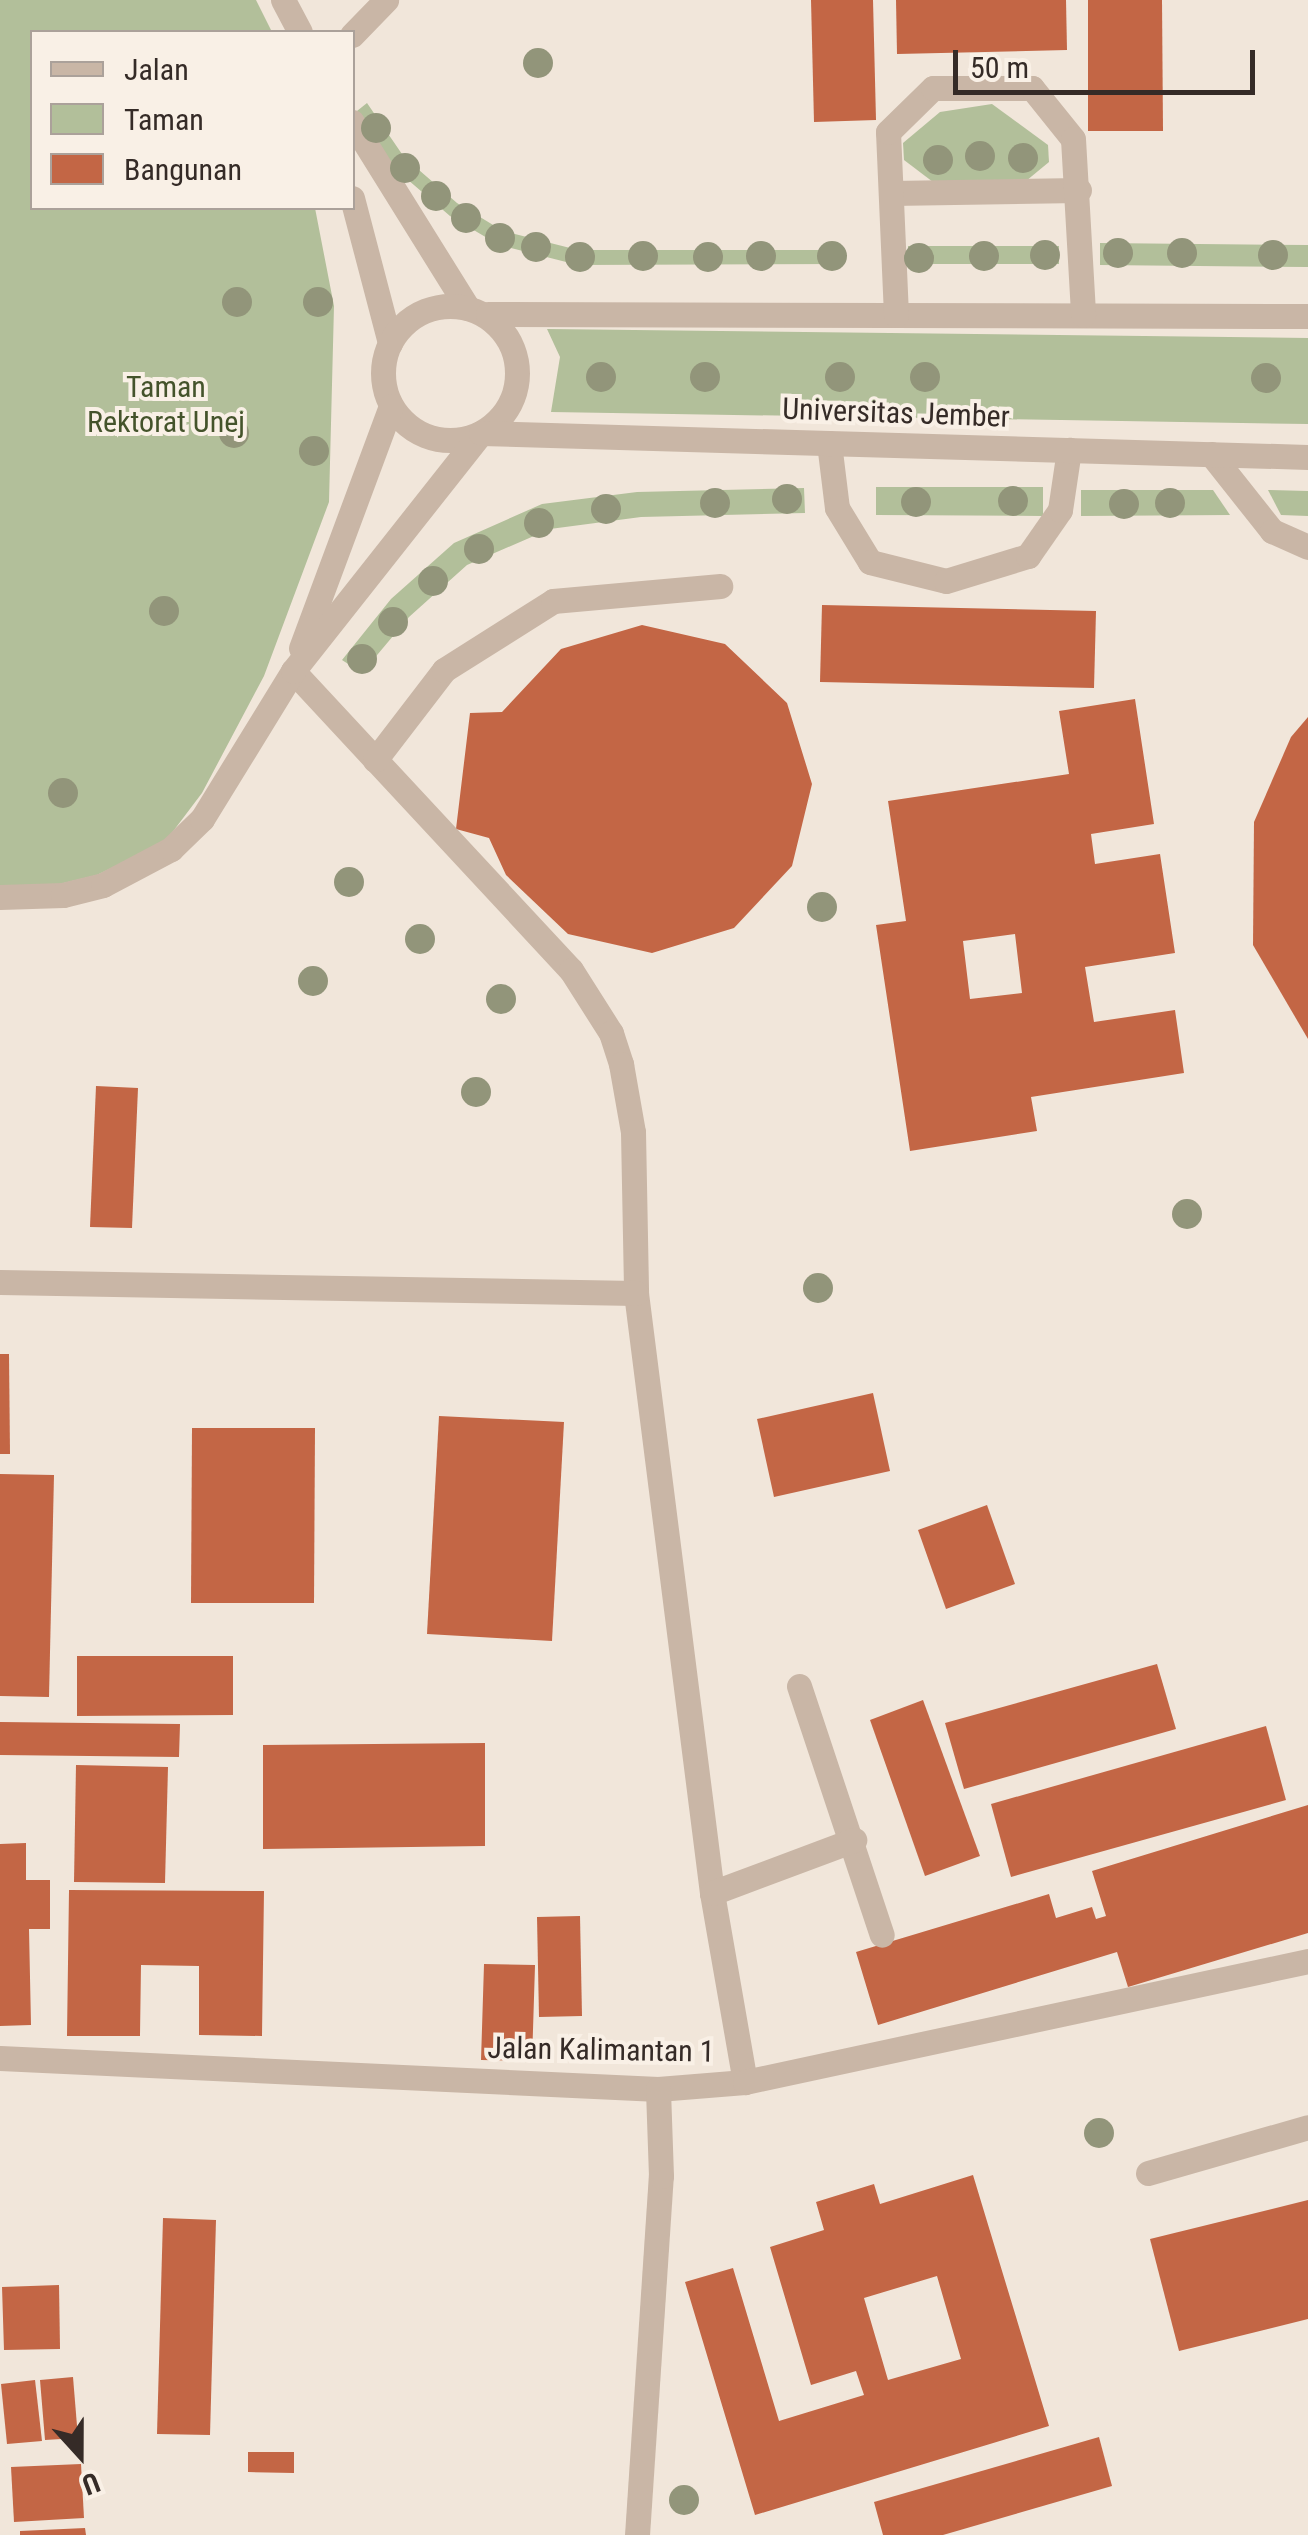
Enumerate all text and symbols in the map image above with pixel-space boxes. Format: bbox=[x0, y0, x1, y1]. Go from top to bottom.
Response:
legend bbox=[30, 30, 355, 210]
scale bar bbox=[958, 30, 1260, 92]
text: 50 m bbox=[970, 50, 1029, 85]
text: Jalan bbox=[124, 52, 189, 87]
text: Taman bbox=[124, 102, 204, 137]
text: Bangunan bbox=[124, 152, 242, 187]
park label: Taman Rektorat Unej bbox=[87, 369, 245, 440]
street label: Universitas Jember bbox=[782, 391, 1010, 435]
street label: Jalan Kalimantan 1 bbox=[487, 2030, 715, 2070]
north arrow bbox=[30, 2405, 130, 2505]
text: U bbox=[78, 2465, 104, 2502]

